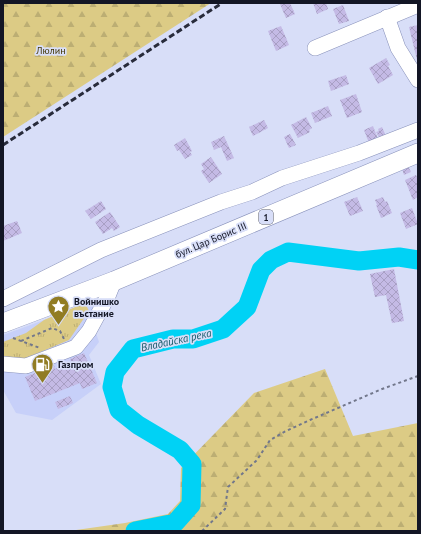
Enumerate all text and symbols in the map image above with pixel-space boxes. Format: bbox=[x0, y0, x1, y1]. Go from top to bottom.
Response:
park label: Люлин bbox=[35, 44, 66, 57]
road number: 1 bbox=[259, 210, 273, 224]
street label: бул. Цар Борис III bbox=[173, 219, 249, 261]
place icon: Войнишко въстание bbox=[46, 294, 72, 327]
place label: Войнишко въстание bbox=[74, 295, 120, 320]
water label: Владайска река bbox=[139, 326, 213, 354]
fuel station icon: Газпром bbox=[30, 351, 56, 384]
place label: Газпром bbox=[58, 358, 94, 371]

